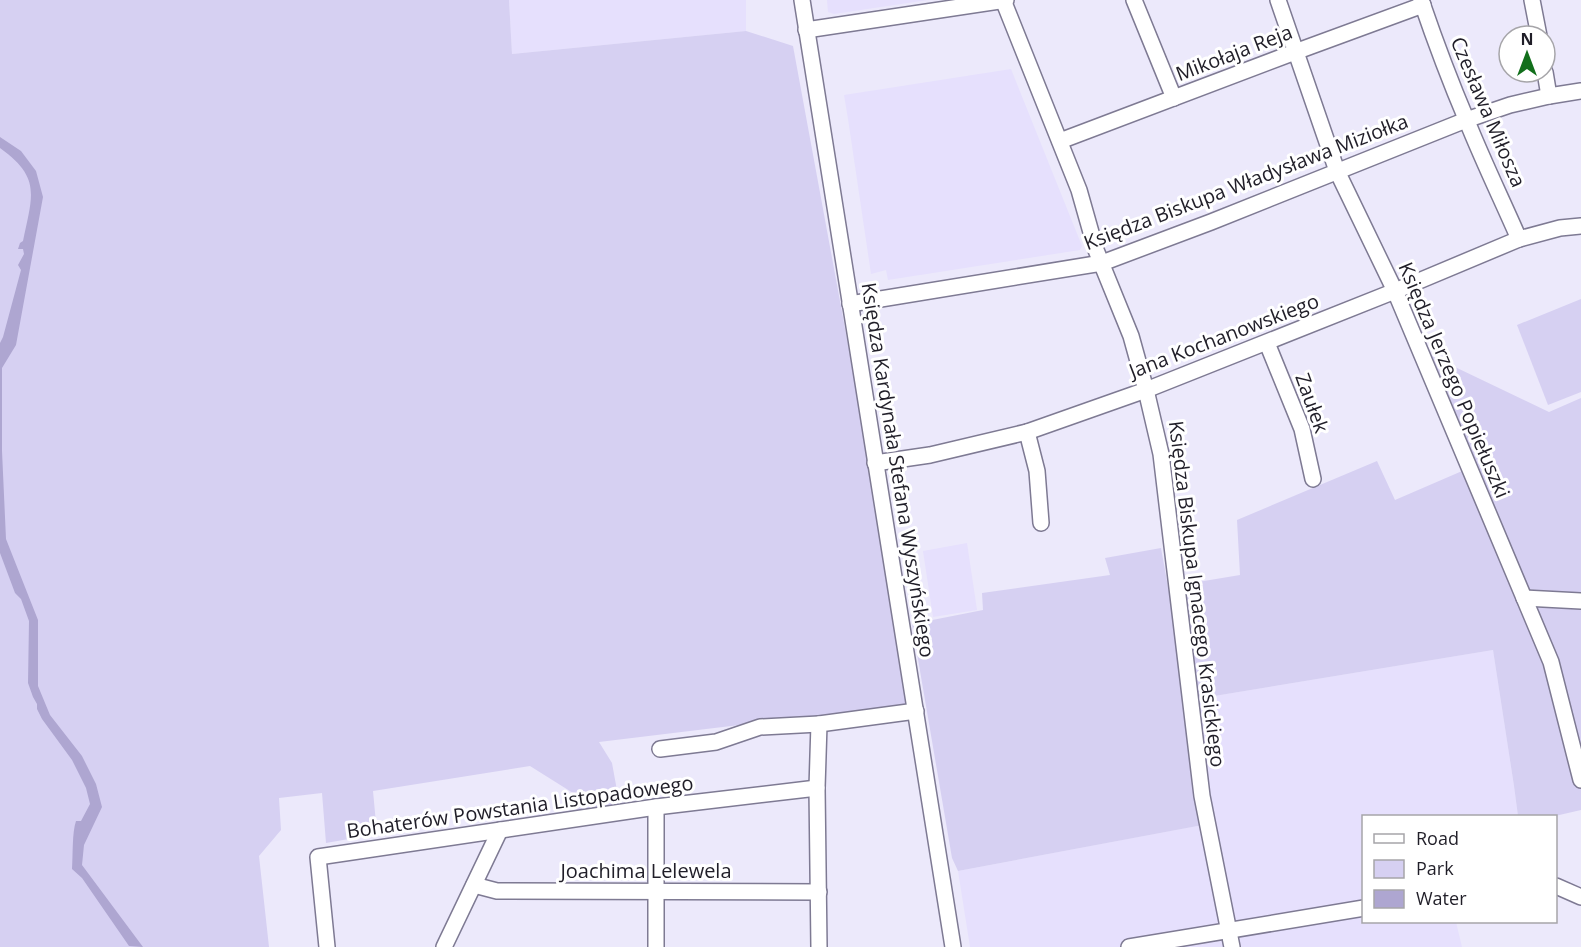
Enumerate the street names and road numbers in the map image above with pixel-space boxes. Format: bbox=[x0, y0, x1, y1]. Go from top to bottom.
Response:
street label: Mikołaja Reja bbox=[1172, 18, 1296, 87]
street label: Czesława Miłosza bbox=[1445, 33, 1532, 191]
street label: Księdza Biskupa Władysława Miziołka bbox=[1080, 107, 1412, 256]
street label: Księdza Jerzego Popiełuszki bbox=[1392, 258, 1516, 502]
street label: Księdza Kardynała Stefana Wyszyńskiego bbox=[856, 281, 941, 659]
street label: Jana Kochanowskiego bbox=[1123, 287, 1323, 385]
street label: Zaułek bbox=[1289, 369, 1336, 437]
street label: Księdza Biskupa Ignacego Krasickiego bbox=[1163, 419, 1232, 769]
street label: Bohaterów Powstania Listopadowego bbox=[345, 769, 695, 844]
street label: Joachima Lelewela bbox=[558, 857, 732, 884]

